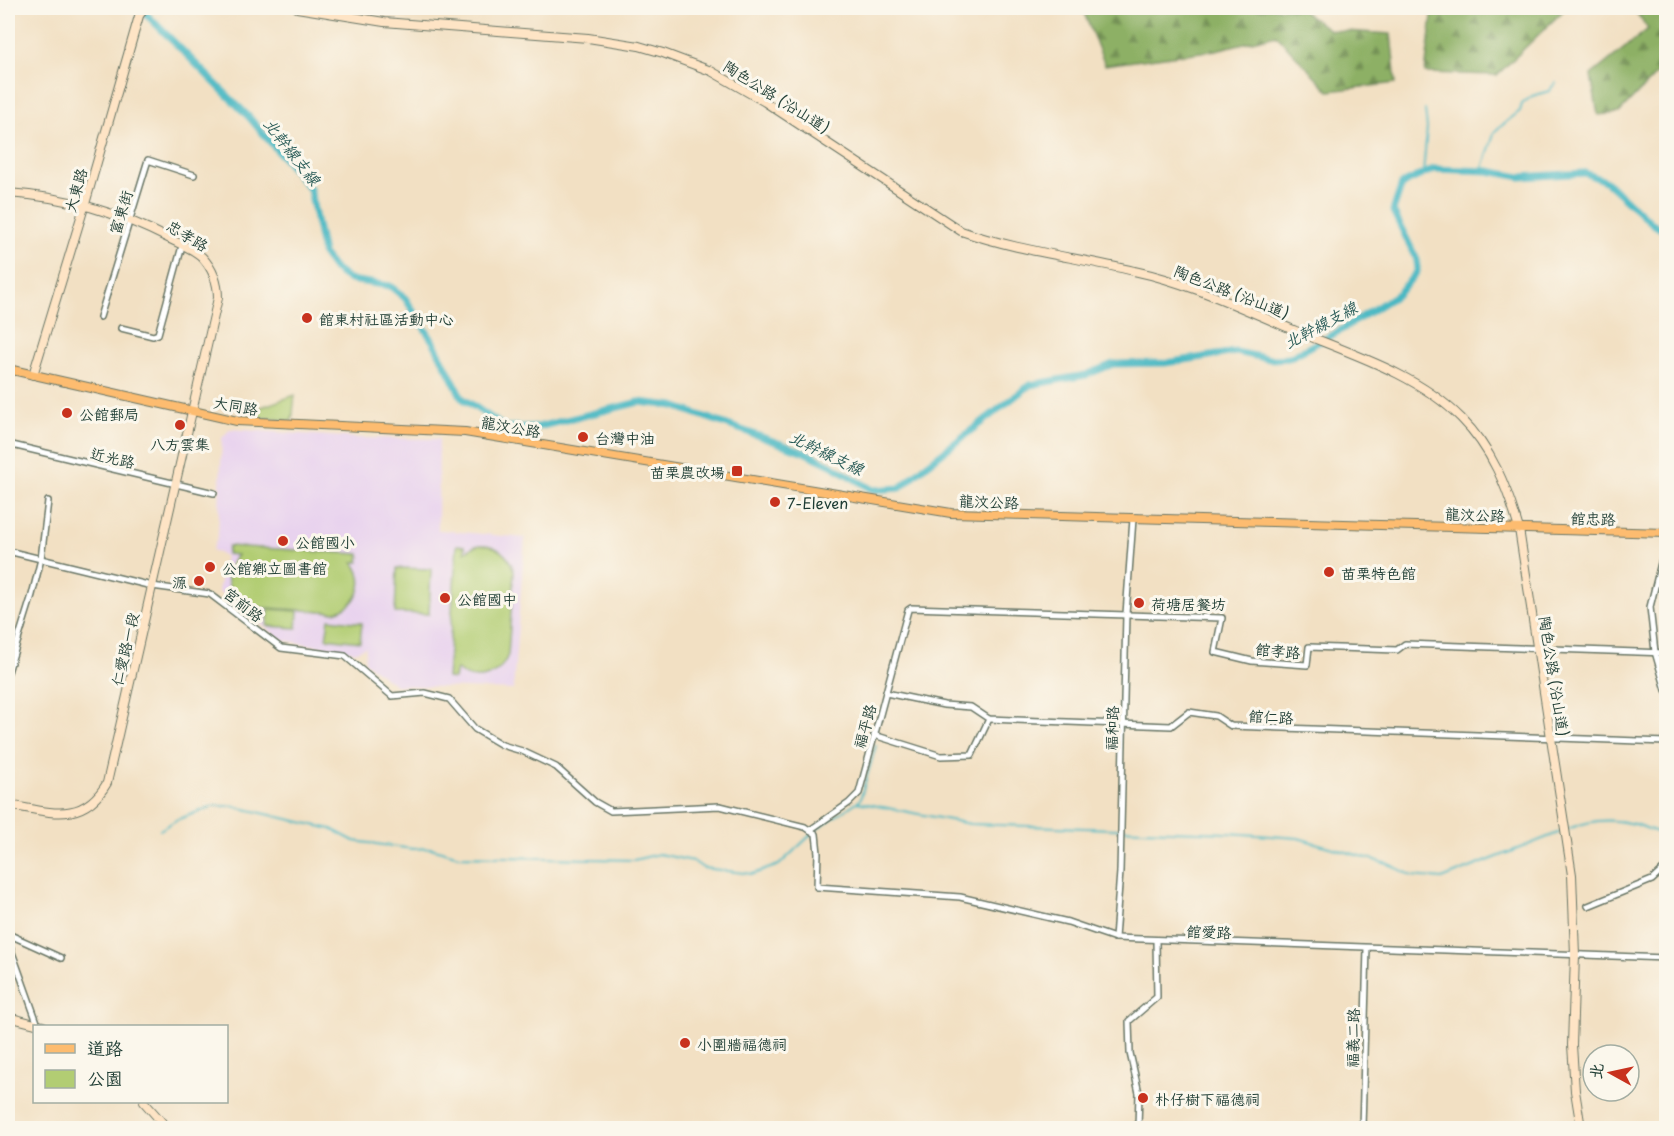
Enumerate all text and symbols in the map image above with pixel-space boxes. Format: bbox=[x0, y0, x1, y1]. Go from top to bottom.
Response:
street label: 陶色公路 (沿山道) bbox=[719, 54, 835, 138]
water label: 北幹線支線 bbox=[259, 112, 328, 191]
street label: 大東路 bbox=[58, 165, 92, 215]
street label: 富東街 bbox=[102, 187, 138, 237]
street label: 忠孝路 bbox=[163, 214, 213, 256]
street label: 陶色公路 (沿山道) bbox=[1171, 258, 1293, 324]
water label: 北幹線支線 bbox=[1279, 294, 1362, 353]
place label: 館東村社區活動中心 bbox=[319, 307, 454, 330]
marker: 館東村社區活動中心 bbox=[300, 311, 314, 325]
street label: 大同路 bbox=[212, 390, 260, 420]
place label: 公館郵局 bbox=[79, 402, 139, 425]
marker: 公館郵局 bbox=[60, 406, 74, 420]
street label: 龍汶公路 bbox=[479, 409, 543, 443]
marker: 八方雲集 bbox=[173, 418, 187, 432]
water label: 北幹線支線 bbox=[786, 424, 869, 481]
place label: 台灣中油 bbox=[595, 426, 655, 449]
marker: 台灣中油 bbox=[576, 430, 590, 444]
place label: 八方雲集 bbox=[150, 432, 210, 455]
street label: 近光路 bbox=[88, 441, 138, 473]
place label: 苗栗農改場 bbox=[650, 460, 725, 483]
marker: 苗栗農改場 bbox=[730, 464, 744, 478]
street label: 龍汶公路 bbox=[959, 488, 1019, 514]
place label: 7-Eleven bbox=[787, 491, 848, 514]
marker: 7-Eleven bbox=[768, 495, 782, 509]
street label: 龍汶公路 bbox=[1445, 501, 1505, 527]
street label: 館忠路 bbox=[1570, 506, 1616, 530]
place label: 公館國小 bbox=[295, 530, 355, 553]
marker: 公館國小 bbox=[276, 534, 290, 548]
place label: 公館鄉立圖書館 bbox=[222, 556, 327, 579]
marker: 公館鄉立圖書館 bbox=[203, 560, 217, 574]
place label: 苗栗特色館 bbox=[1341, 561, 1416, 584]
marker: 苗栗特色館 bbox=[1322, 565, 1336, 579]
place label: 源 bbox=[172, 570, 187, 593]
marker: 源 bbox=[192, 574, 206, 588]
street label: 宮前路 bbox=[219, 581, 269, 627]
place label: 公館國中 bbox=[457, 587, 517, 610]
marker: 公館國中 bbox=[438, 591, 452, 605]
place label: 荷塘居餐坊 bbox=[1151, 592, 1226, 615]
marker: 荷塘居餐坊 bbox=[1132, 596, 1146, 610]
street label: 仁愛路一段 bbox=[104, 610, 144, 688]
street label: 陶色公路 (沿山道) bbox=[1534, 614, 1576, 738]
street label: 館孝路 bbox=[1255, 637, 1301, 663]
street label: 福平路 bbox=[847, 701, 881, 751]
street label: 館仁路 bbox=[1248, 703, 1294, 729]
street label: 福和路 bbox=[1099, 705, 1123, 751]
street label: 館愛路 bbox=[1186, 919, 1232, 943]
street label: 福義二路 bbox=[1340, 1008, 1364, 1068]
legend bbox=[33, 1025, 228, 1103]
place label: 小圍牆福德祠 bbox=[697, 1032, 787, 1055]
text: 道路 bbox=[87, 1034, 123, 1061]
marker: 小圍牆福德祠 bbox=[678, 1036, 692, 1050]
north arrow bbox=[1581, 1043, 1641, 1103]
text: 北 bbox=[1582, 1061, 1608, 1080]
text: 公園 bbox=[87, 1064, 123, 1091]
place label: 朴仔樹下福德祠 bbox=[1155, 1087, 1260, 1110]
marker: 朴仔樹下福德祠 bbox=[1136, 1091, 1150, 1105]

